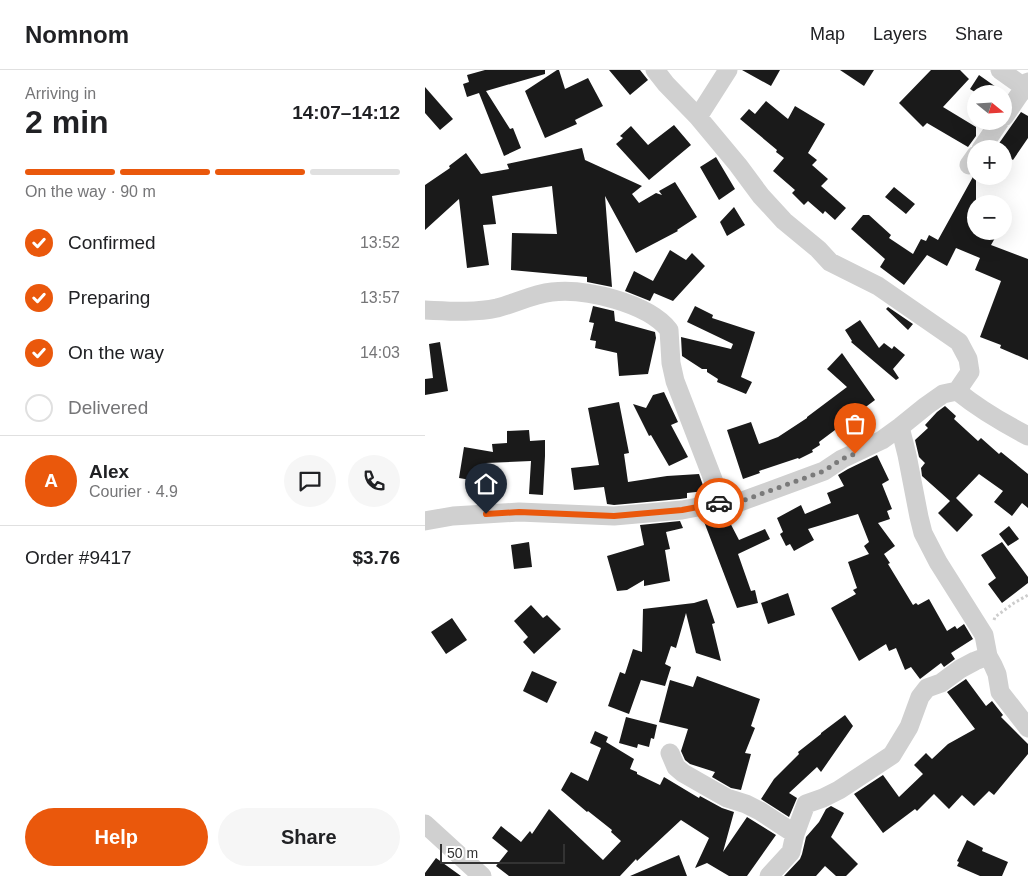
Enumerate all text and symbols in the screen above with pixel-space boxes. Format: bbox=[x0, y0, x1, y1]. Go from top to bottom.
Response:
text: Nomnom bbox=[25, 21, 129, 48]
text: Map bbox=[810, 24, 845, 44]
text: Layers bbox=[873, 24, 927, 44]
text: Share bbox=[955, 24, 1003, 44]
text: Arriving in bbox=[25, 85, 96, 102]
north arrow bbox=[967, 85, 1013, 130]
map controls bbox=[967, 85, 1012, 240]
text: 14:07–14:12 bbox=[292, 102, 400, 123]
text: 2 min bbox=[25, 104, 109, 140]
button: + bbox=[967, 140, 1012, 185]
text: On the way · 90 m bbox=[25, 183, 156, 200]
button: − bbox=[967, 195, 1012, 240]
icon: check bbox=[25, 229, 53, 257]
text: Confirmed bbox=[68, 232, 156, 253]
text: 13:52 bbox=[360, 234, 400, 251]
icon: check bbox=[25, 284, 53, 312]
text: Preparing bbox=[68, 287, 150, 308]
text: 13:57 bbox=[360, 289, 400, 306]
icon: check bbox=[25, 339, 53, 367]
text: On the way bbox=[68, 342, 164, 363]
text: 14:03 bbox=[360, 344, 400, 361]
text: Delivered bbox=[68, 397, 148, 418]
pin bbox=[834, 403, 876, 454]
icon: bag bbox=[841, 410, 869, 438]
button: chat bbox=[284, 455, 336, 507]
button: phone bbox=[348, 455, 400, 507]
text: Alex bbox=[89, 461, 129, 482]
pin bbox=[465, 463, 507, 514]
text: A bbox=[44, 470, 58, 491]
icon: home bbox=[472, 470, 500, 498]
courier bbox=[694, 478, 744, 528]
text: Courier · 4.9 bbox=[89, 483, 178, 500]
icon: car bbox=[705, 489, 733, 517]
text: Order #9417 bbox=[25, 547, 132, 568]
text: $3.76 bbox=[352, 547, 400, 568]
button: Help bbox=[25, 808, 208, 866]
button: Share bbox=[218, 808, 400, 866]
scale bar bbox=[440, 841, 565, 864]
text: 50 m bbox=[447, 845, 478, 861]

